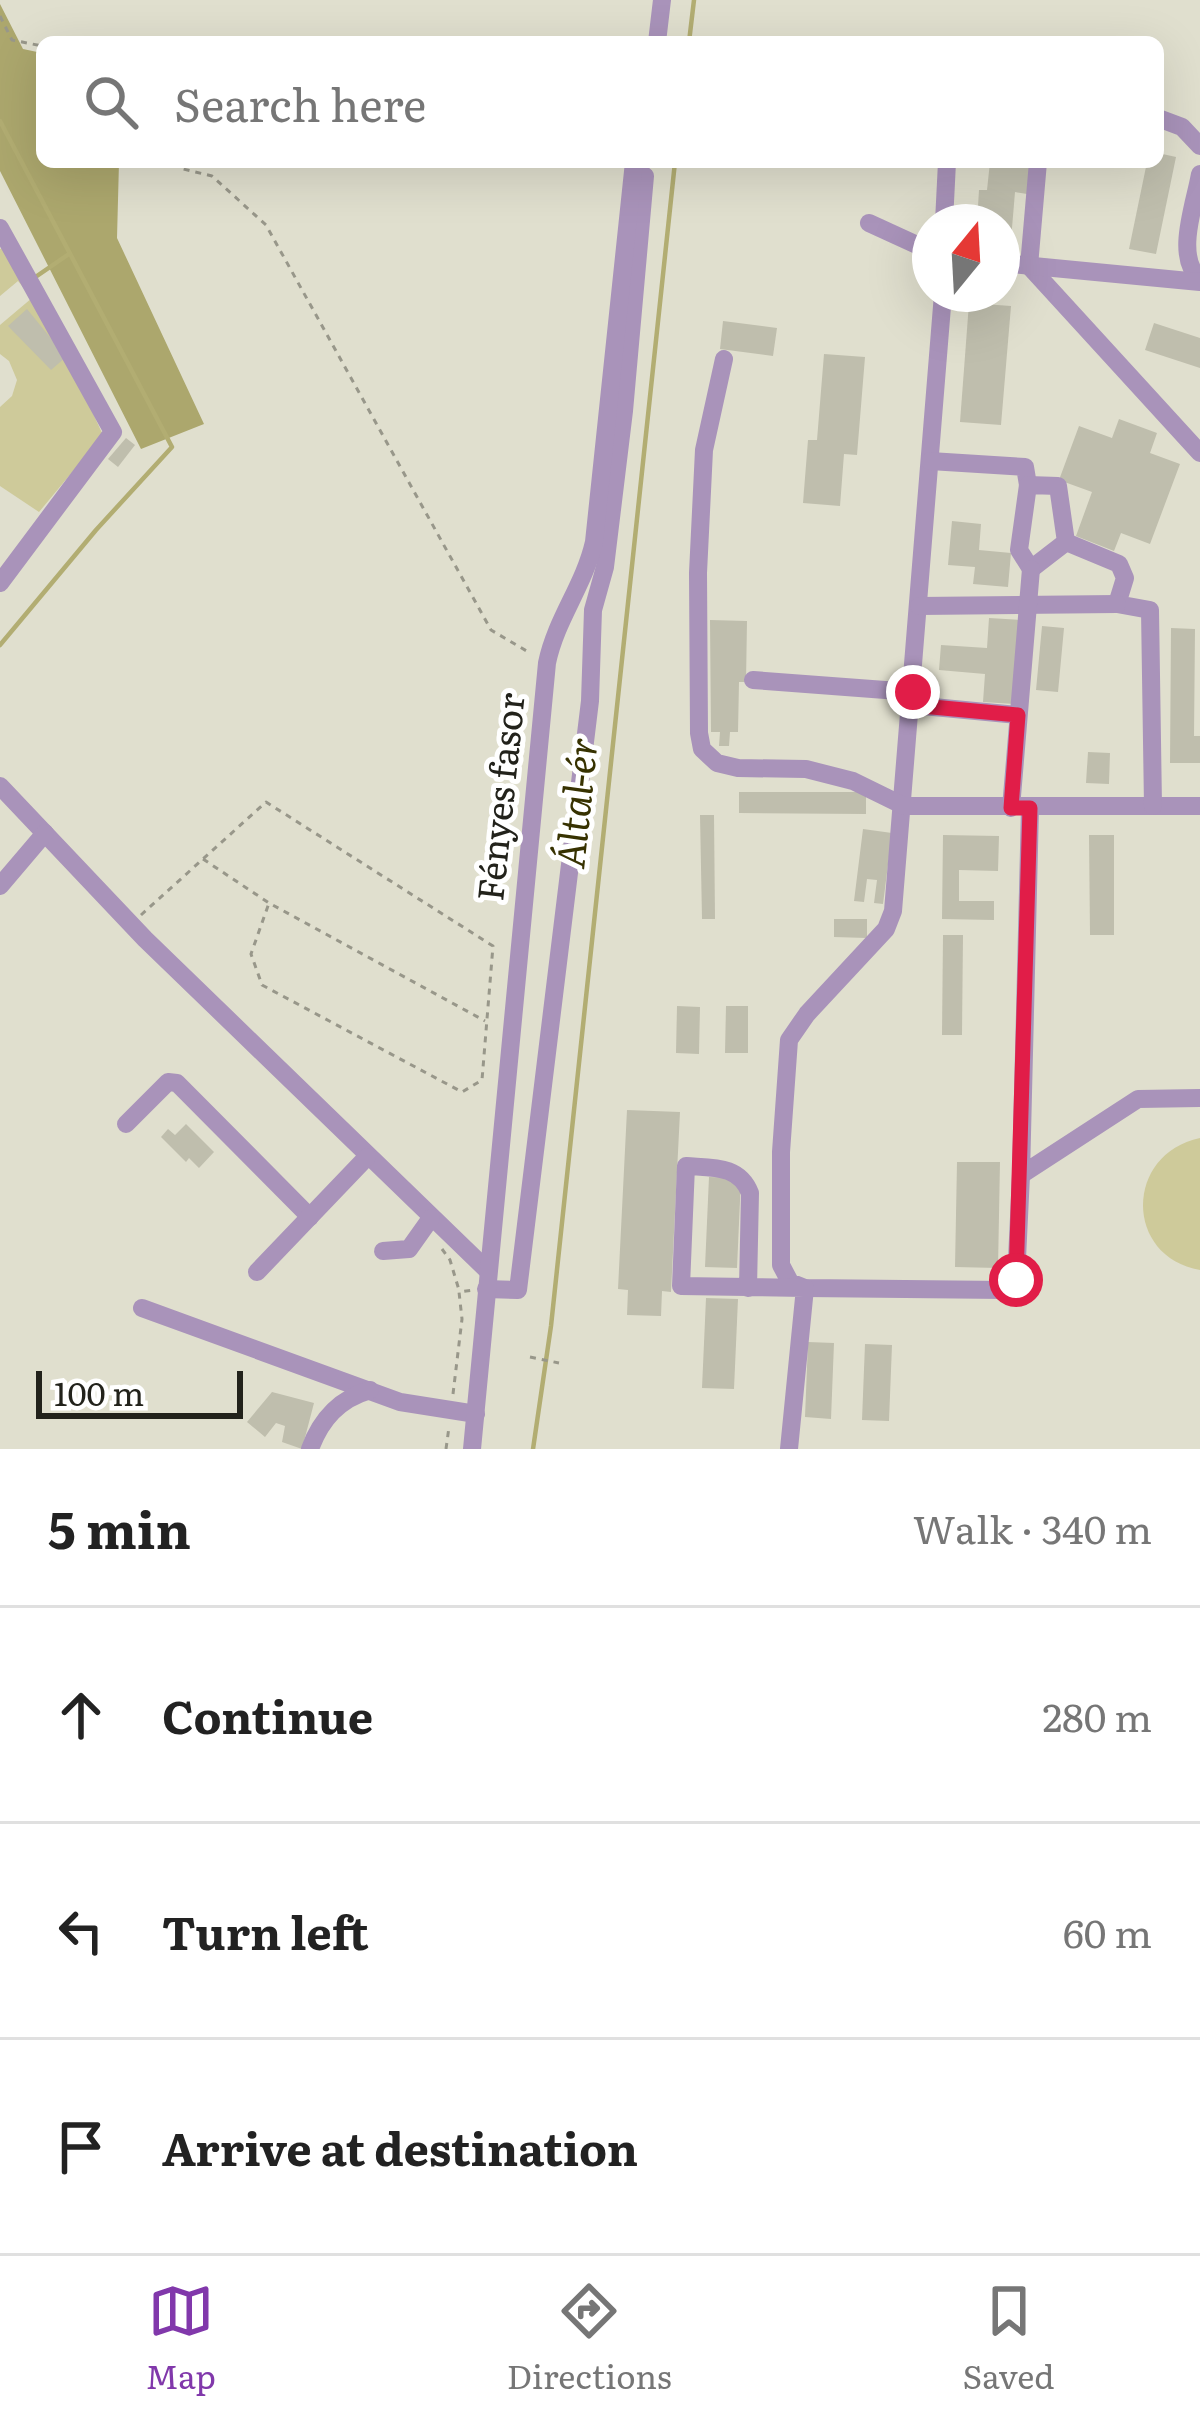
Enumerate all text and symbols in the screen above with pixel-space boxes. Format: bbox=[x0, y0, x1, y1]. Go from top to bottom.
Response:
search box bbox=[36, 36, 1164, 168]
icon: search bbox=[78, 69, 144, 135]
text: Search here bbox=[174, 69, 426, 136]
north arrow bbox=[912, 204, 1020, 312]
route end bbox=[886, 665, 940, 719]
street label: Fényes fasor bbox=[461, 690, 536, 903]
water label: Által-ér bbox=[538, 734, 610, 871]
route start bbox=[989, 1253, 1043, 1307]
scale bar bbox=[36, 1365, 243, 1418]
text: 100 m bbox=[54, 1367, 144, 1416]
text: 5 min bbox=[48, 1489, 191, 1565]
text: Walk · 340 m bbox=[913, 1498, 1152, 1556]
text: Continue bbox=[162, 1681, 373, 1748]
icon: ahead bbox=[48, 1682, 114, 1748]
text: 280 m bbox=[1043, 1686, 1152, 1744]
text: Turn left bbox=[162, 1897, 369, 1964]
icon: left bbox=[48, 1898, 114, 1964]
text: 60 m bbox=[1063, 1902, 1152, 1960]
text: Arrive at destination bbox=[162, 2113, 638, 2180]
icon: arrive bbox=[48, 2114, 114, 2180]
tab: Map bbox=[145, 2278, 216, 2399]
tab: Directions bbox=[507, 2278, 672, 2399]
tab: Saved bbox=[963, 2278, 1055, 2399]

